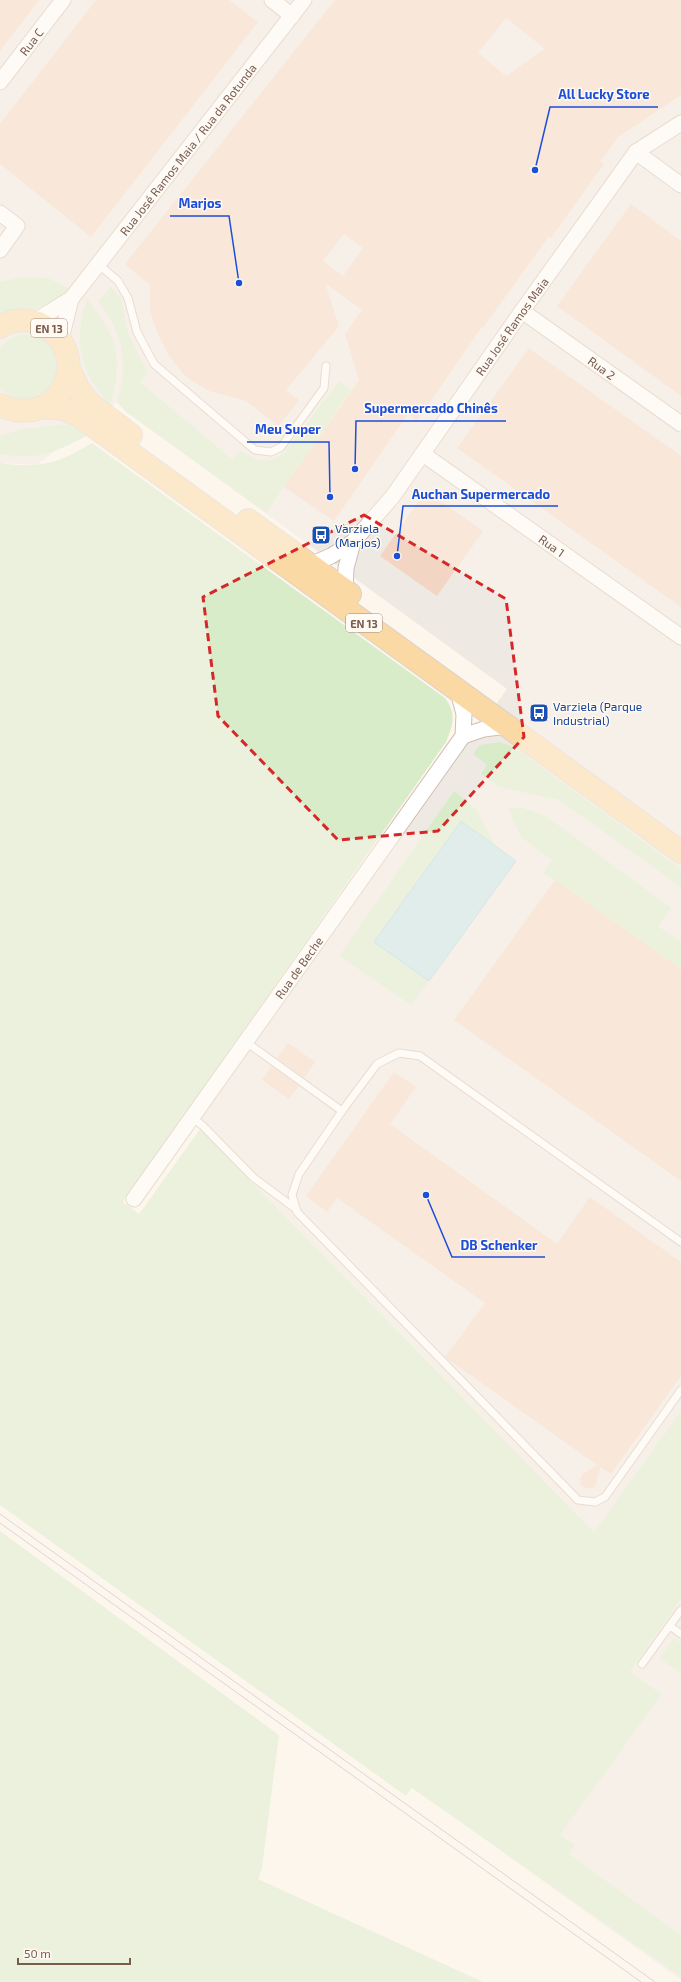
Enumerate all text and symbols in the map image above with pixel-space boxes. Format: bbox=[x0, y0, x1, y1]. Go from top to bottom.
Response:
street label: Rua C bbox=[16, 25, 46, 58]
street label: Rua José Ramos Maia / Rua da Rotunda bbox=[116, 61, 259, 238]
callout: All Lucky Store bbox=[550, 82, 658, 107]
text: All Lucky Store bbox=[558, 86, 650, 102]
callout: Marjos bbox=[170, 191, 229, 216]
text: Marjos bbox=[178, 195, 222, 211]
street label: Rua José Ramos Maia bbox=[472, 275, 551, 378]
road number: EN 13 bbox=[31, 319, 67, 337]
street label: Rua 2 bbox=[585, 353, 618, 382]
callout: Supermercado Chinês bbox=[356, 396, 506, 421]
text: Supermercado Chinês bbox=[364, 400, 498, 416]
callout: Meu Super bbox=[247, 417, 329, 442]
text: Meu Super bbox=[255, 421, 321, 437]
callout: Auchan Supermercado bbox=[403, 481, 558, 506]
text: Auchan Supermercado bbox=[412, 486, 551, 502]
place label: Varziela (Marjos) bbox=[335, 521, 381, 550]
bus stop icon: Varziela (Marjos) bbox=[310, 524, 332, 546]
street label: Rua 1 bbox=[536, 532, 567, 559]
road number: EN 13 bbox=[346, 614, 382, 632]
place label: Varziela (Parque Industrial) bbox=[553, 699, 642, 727]
bus stop icon: Varziela (Parque Industrial) bbox=[528, 702, 550, 724]
street label: Rua de Beche bbox=[272, 934, 325, 1001]
callout: DB Schenker bbox=[452, 1232, 545, 1257]
text: DB Schenker bbox=[460, 1237, 538, 1253]
scale bar bbox=[18, 1940, 130, 1966]
text: 50 m bbox=[24, 1946, 51, 1960]

